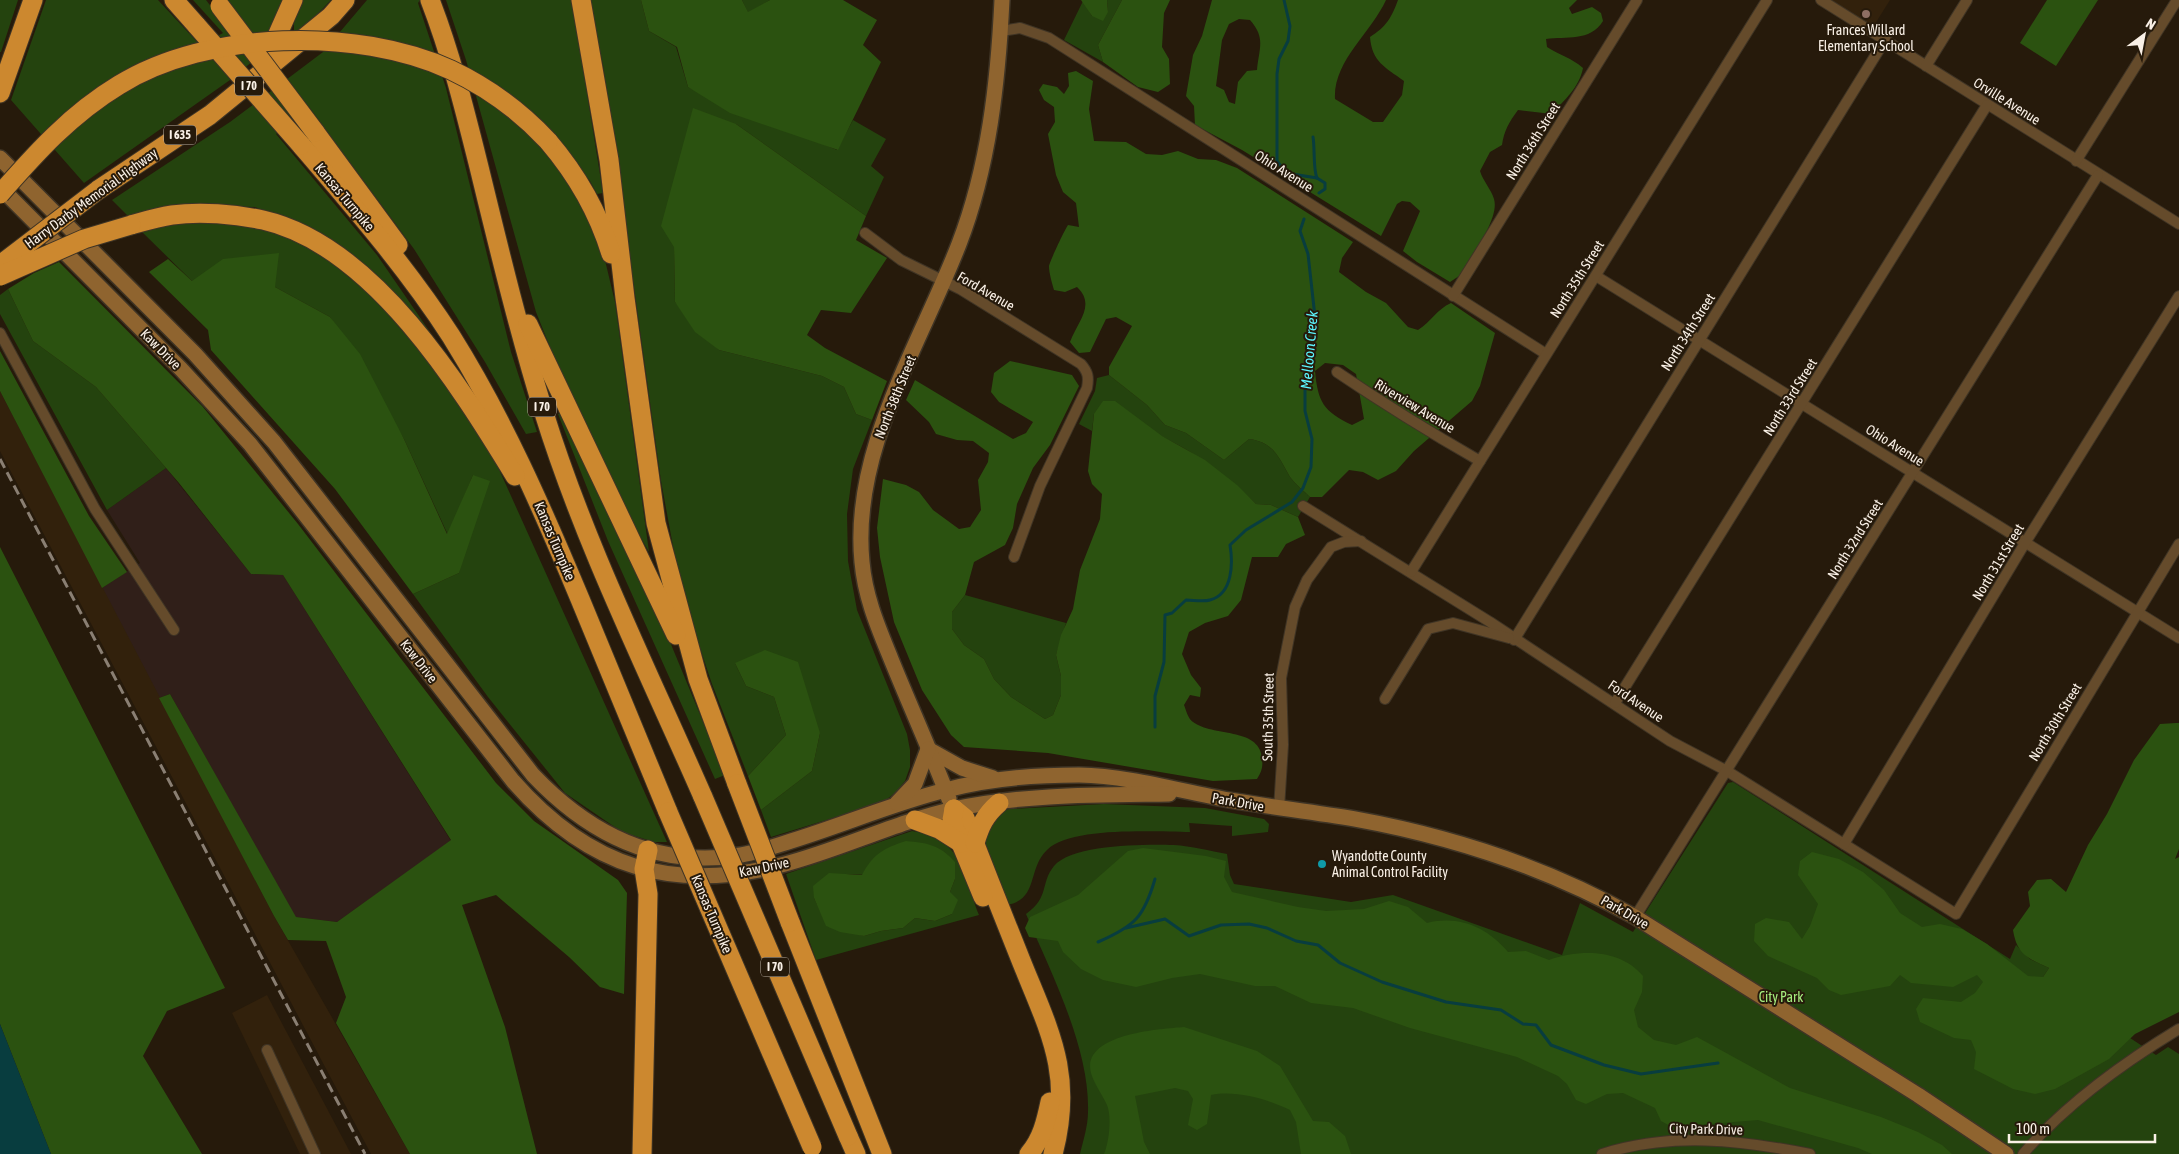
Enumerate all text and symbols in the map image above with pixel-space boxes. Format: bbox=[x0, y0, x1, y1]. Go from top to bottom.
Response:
marker: Frances Willard Elementary School bbox=[1860, 8, 1872, 20]
north arrow bbox=[2119, 10, 2169, 60]
text: N bbox=[2143, 15, 2159, 33]
place label: Frances Willard Elementary School bbox=[1818, 22, 1914, 54]
street label: Orville Avenue bbox=[1971, 74, 2043, 128]
road number: I 70 bbox=[235, 76, 263, 95]
street label: North 36th Street bbox=[1503, 99, 1563, 183]
road number: I 635 bbox=[164, 126, 196, 144]
street label: Harry Darby Memorial Highway bbox=[22, 144, 161, 251]
street label: Ohio Avenue bbox=[1252, 147, 1316, 195]
street label: Kansas Turnpike bbox=[312, 160, 378, 234]
street label: North 35th Street bbox=[1547, 237, 1607, 321]
street label: Ford Avenue bbox=[955, 268, 1017, 314]
street label: North 34th Street bbox=[1658, 290, 1718, 374]
water label: Melloon Creek bbox=[1297, 310, 1321, 390]
street label: Kaw Drive bbox=[137, 325, 185, 373]
street label: North 38th Street bbox=[871, 353, 919, 441]
street label: North 33rd Street bbox=[1760, 355, 1820, 439]
street label: Riverview Avenue bbox=[1372, 376, 1458, 436]
road number: I 70 bbox=[528, 398, 556, 417]
street label: Ohio Avenue bbox=[1863, 421, 1927, 469]
street label: North 32nd Street bbox=[1824, 496, 1886, 582]
street label: Kansas Turnpike bbox=[531, 499, 579, 583]
street label: North 31st Street bbox=[1969, 521, 2027, 603]
street label: Kaw Drive bbox=[397, 636, 441, 686]
street label: South 35th Street bbox=[1259, 673, 1277, 761]
street label: Ford Avenue bbox=[1605, 677, 1667, 725]
street label: North 30th Street bbox=[2025, 680, 2085, 764]
street label: Park Drive bbox=[1211, 790, 1265, 814]
place label: Wyandotte County Animal Control Facility bbox=[1332, 848, 1448, 880]
street label: Kaw Drive bbox=[738, 854, 790, 880]
marker: Wyandotte County Animal Control Facility bbox=[1316, 858, 1328, 870]
street label: Kansas Turnpike bbox=[688, 872, 736, 956]
street label: Park Drive bbox=[1598, 892, 1652, 932]
road number: I 70 bbox=[761, 958, 789, 976]
park label: City Park bbox=[1759, 989, 1803, 1005]
scale bar bbox=[2009, 1112, 2155, 1144]
street label: City Park Drive bbox=[1669, 1120, 1743, 1138]
text: 100 m bbox=[2016, 1120, 2050, 1137]

